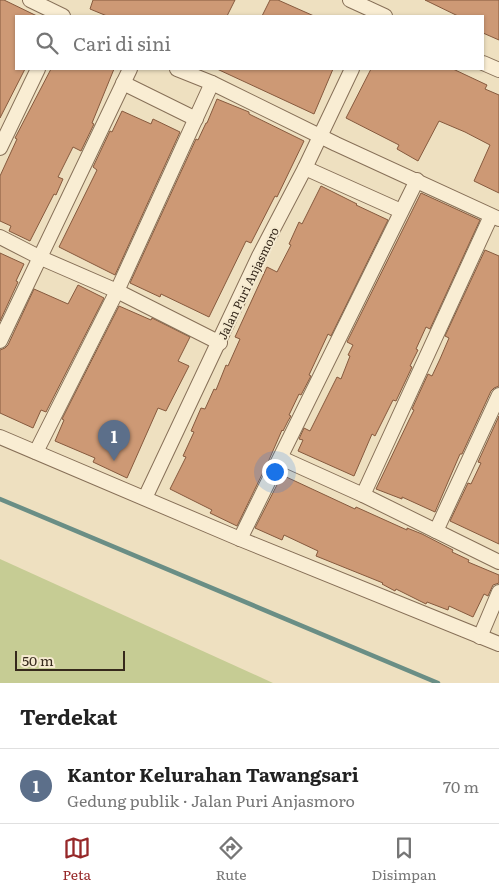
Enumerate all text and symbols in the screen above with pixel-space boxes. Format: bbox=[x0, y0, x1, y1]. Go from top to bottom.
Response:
search box bbox=[15, 15, 484, 70]
icon: search bbox=[33, 29, 61, 57]
text: Cari di sini bbox=[73, 29, 171, 57]
street label: Jalan Puri Anjasmoro bbox=[213, 224, 283, 342]
pin: 1 bbox=[98, 420, 130, 461]
your location bbox=[262, 459, 288, 485]
scale bar bbox=[15, 648, 125, 671]
text: 50 m bbox=[22, 650, 54, 670]
text: Terdekat bbox=[20, 700, 118, 731]
text: Kantor Kelurahan Tawangsari bbox=[67, 760, 359, 788]
text: 1 bbox=[33, 774, 39, 798]
text: 70 m bbox=[443, 774, 479, 798]
text: Gedung publik · Jalan Puri Anjasmoro bbox=[67, 788, 355, 812]
tab: Peta bbox=[62, 834, 91, 884]
tab: Rute bbox=[216, 834, 247, 884]
tab: Disimpan bbox=[371, 834, 437, 884]

